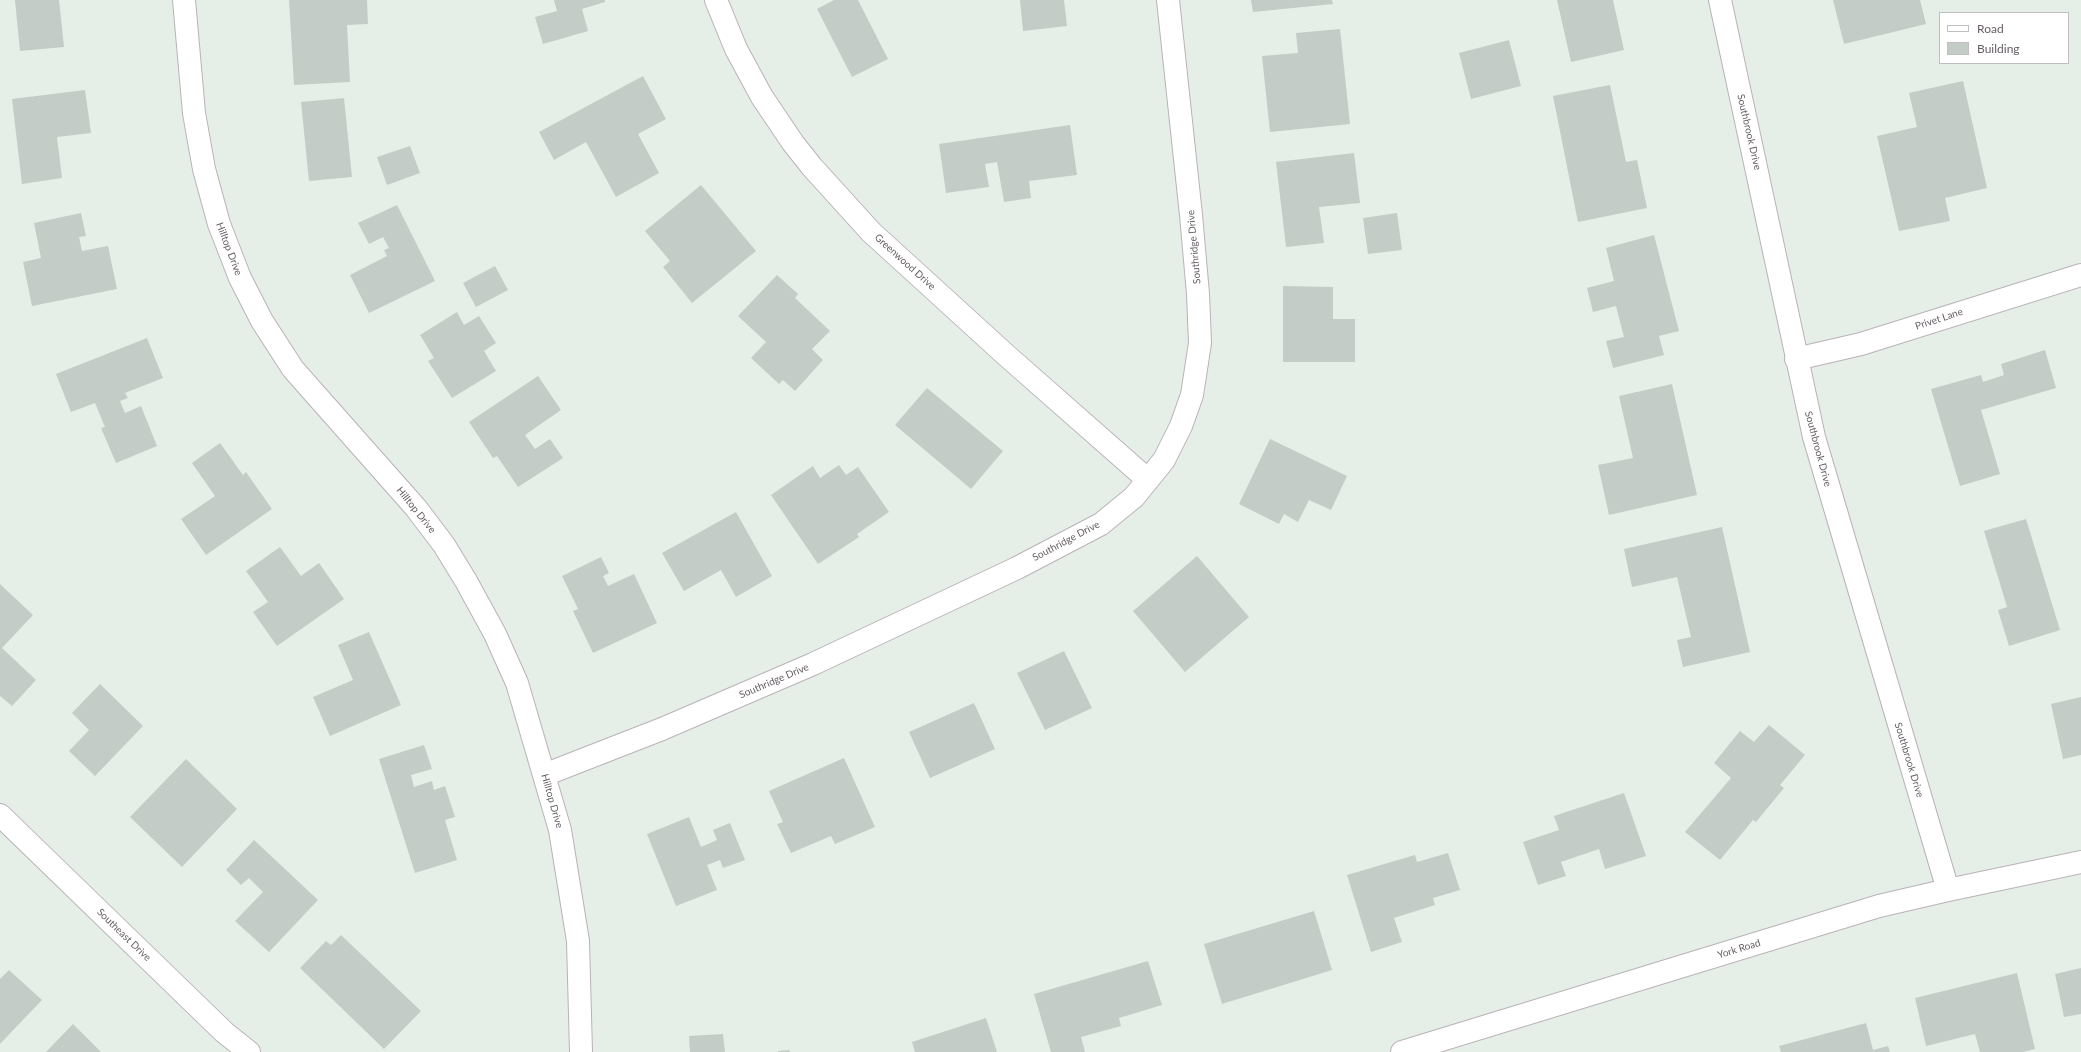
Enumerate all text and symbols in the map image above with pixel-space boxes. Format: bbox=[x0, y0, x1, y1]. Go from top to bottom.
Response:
legend bbox=[1939, 12, 2069, 64]
text: Road bbox=[1977, 21, 2004, 36]
text: Building bbox=[1977, 41, 2020, 56]
street label: Southbrook Drive bbox=[1734, 93, 1764, 171]
street label: Southridge Drive bbox=[1185, 209, 1203, 285]
street label: Hilltop Drive bbox=[213, 221, 245, 277]
street label: Greenwood Drive bbox=[872, 231, 938, 293]
street label: Privet Lane bbox=[1914, 306, 1964, 332]
street label: Southbrook Drive bbox=[1802, 410, 1834, 488]
street label: Hilltop Drive bbox=[394, 484, 438, 536]
street label: Southridge Drive bbox=[1030, 518, 1102, 564]
street label: Southridge Drive bbox=[737, 661, 811, 701]
street label: Southbrook Drive bbox=[1892, 721, 1926, 799]
street label: Hilltop Drive bbox=[539, 772, 565, 830]
street label: Southeast Drive bbox=[95, 906, 153, 964]
street label: York Road bbox=[1716, 937, 1762, 961]

